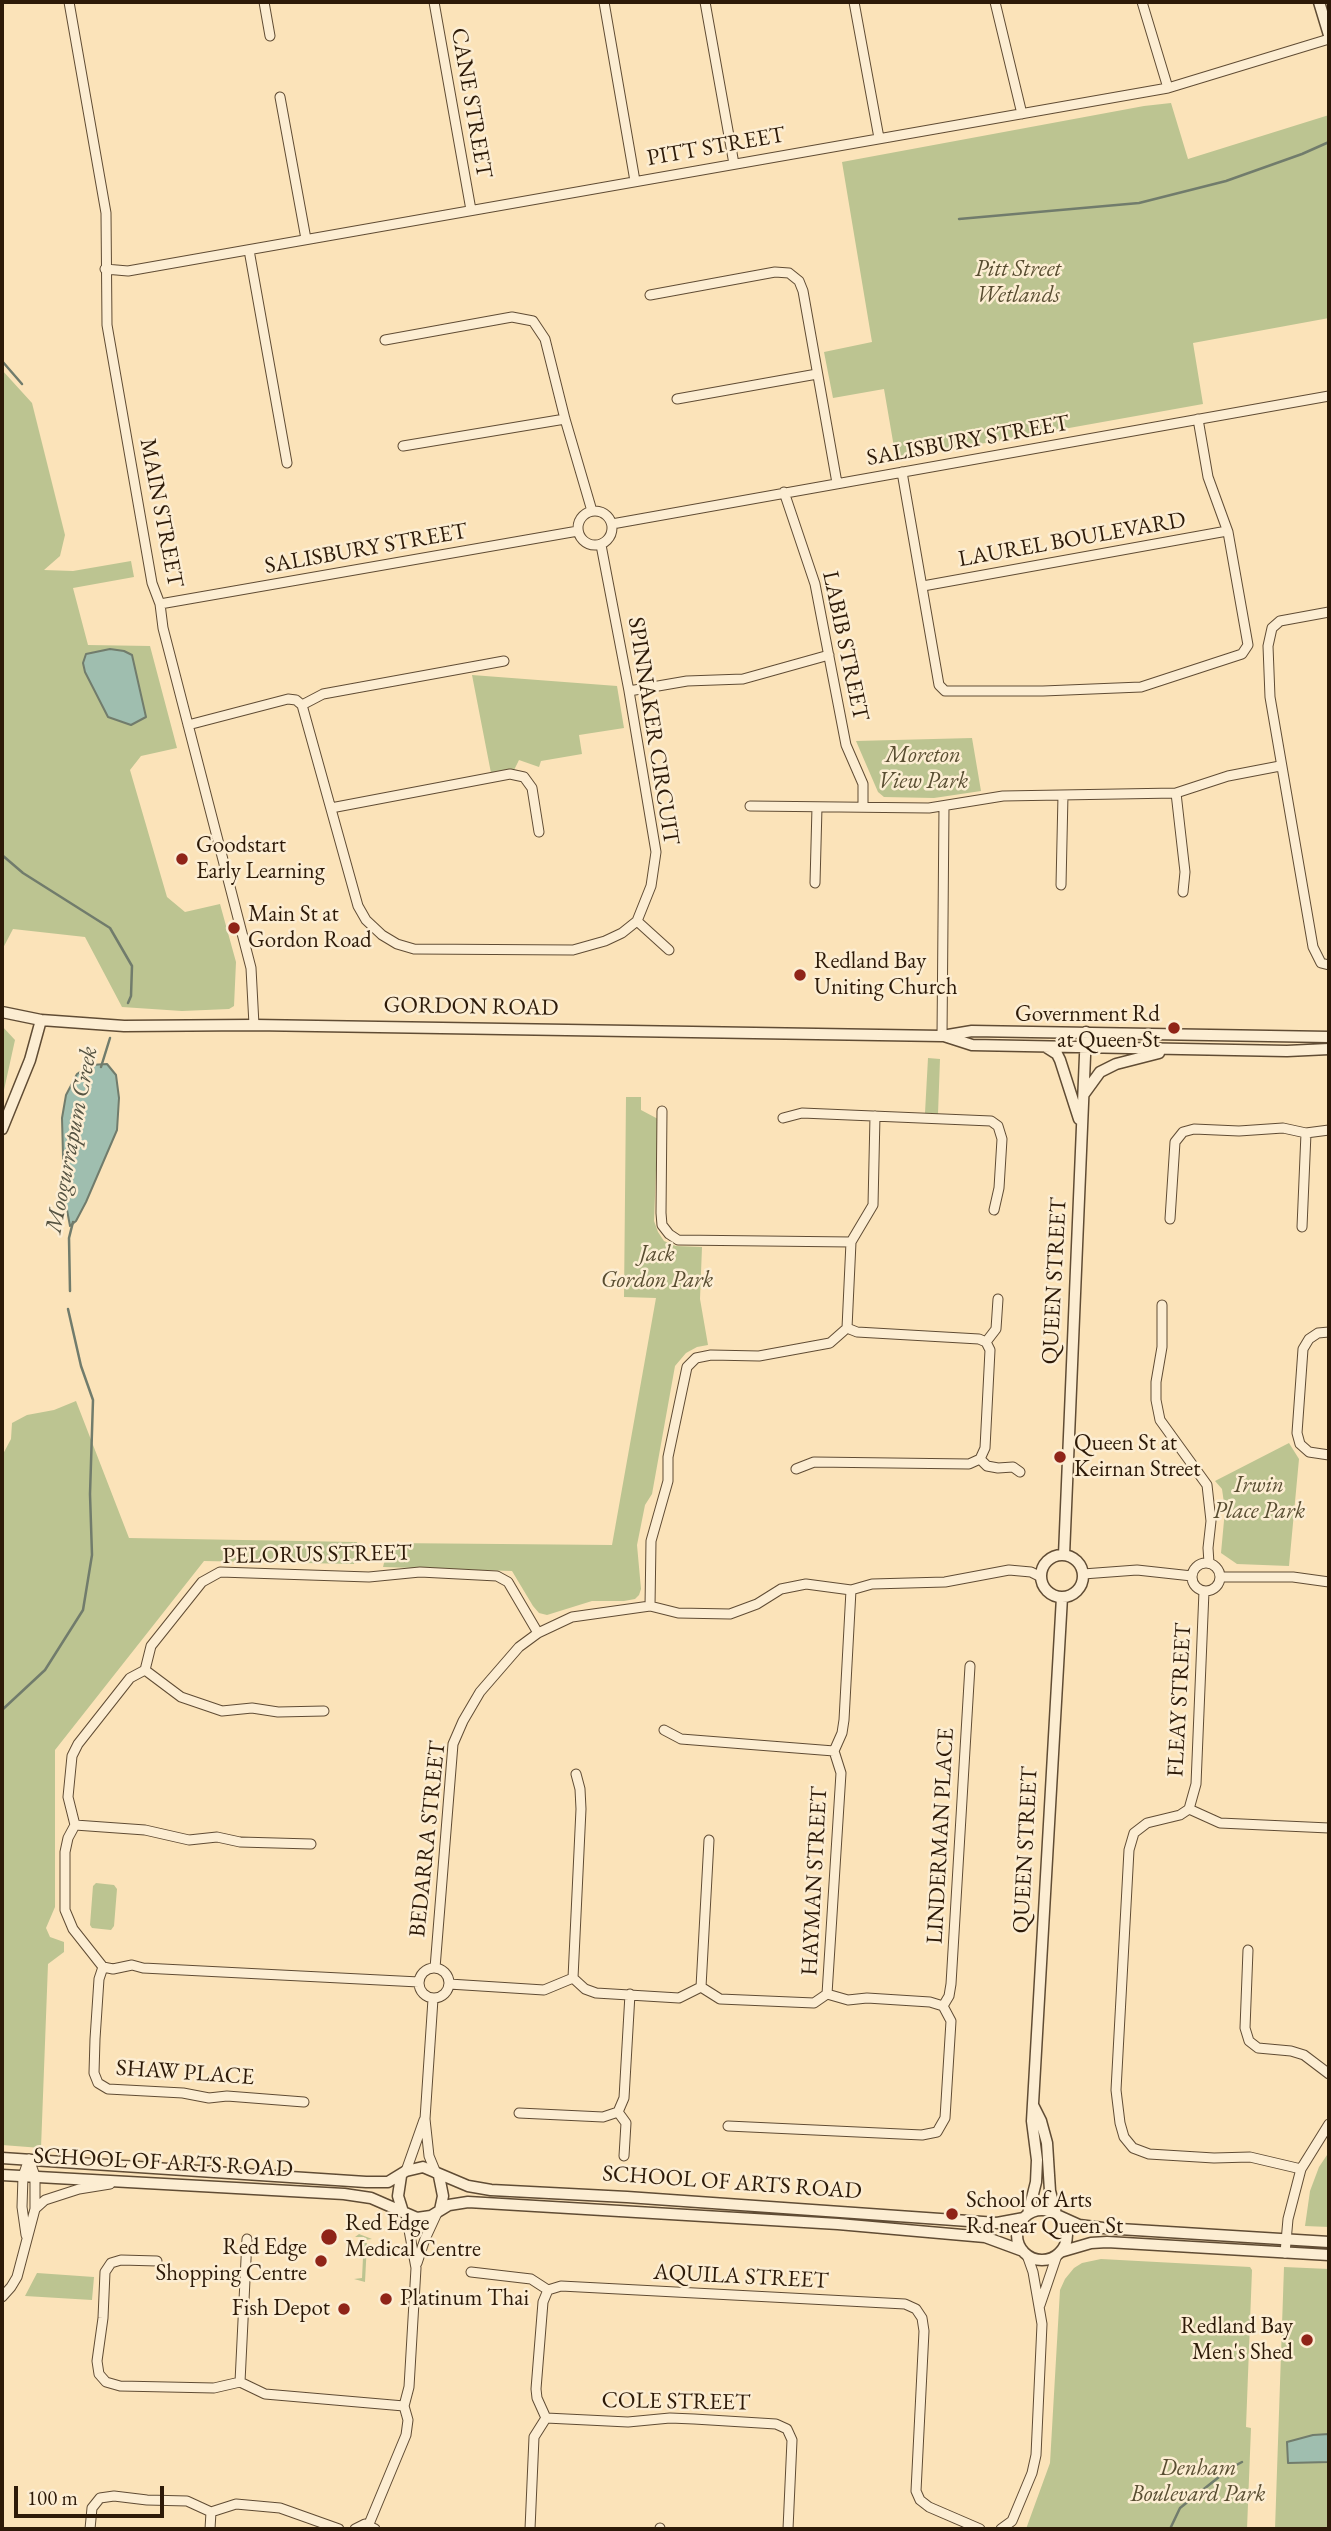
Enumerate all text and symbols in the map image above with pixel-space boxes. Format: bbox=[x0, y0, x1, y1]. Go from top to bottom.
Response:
street label: CANE STREET bbox=[444, 26, 498, 180]
street label: PITT STREET bbox=[645, 121, 787, 173]
park label: Pitt Street Wetlands bbox=[975, 256, 1061, 310]
street label: SALISBURY STREET bbox=[864, 410, 1072, 472]
street label: MAIN STREET bbox=[133, 436, 189, 590]
street label: LAUREL BOULEVARD bbox=[956, 506, 1188, 574]
street label: SALISBURY STREET bbox=[262, 518, 470, 580]
street label: LABIB STREET bbox=[816, 568, 874, 724]
street label: SPINNAKER CIRCUIT bbox=[621, 615, 685, 847]
park label: Moreton View Park bbox=[878, 742, 968, 796]
place label: Goodstart Early Learning bbox=[196, 832, 325, 886]
marker: Goodstart Early Learning bbox=[174, 851, 190, 867]
place label: Main St at Gordon Road bbox=[248, 901, 372, 955]
marker: Main St at Gordon Road bbox=[226, 920, 242, 936]
place label: Redland Bay Uniting Church bbox=[814, 948, 958, 1002]
marker: Redland Bay Uniting Church bbox=[792, 967, 808, 983]
street label: GORDON ROAD bbox=[383, 992, 559, 1022]
place label: Government Rd at Queen St bbox=[1015, 1001, 1160, 1055]
marker: Government Rd at Queen St bbox=[1166, 1020, 1182, 1036]
water label: Moogurrapum Creek bbox=[40, 1044, 104, 1236]
street label: QUEEN STREET bbox=[1037, 1197, 1073, 1365]
park label: Jack Gordon Park bbox=[601, 1241, 713, 1295]
place label: Queen St at Keirnan Street bbox=[1074, 1430, 1201, 1484]
marker: Queen St at Keirnan Street bbox=[1052, 1449, 1068, 1465]
park label: Irwin Place Park bbox=[1213, 1472, 1305, 1526]
street label: PELORUS STREET bbox=[222, 1540, 412, 1570]
street label: FLEAY STREET bbox=[1162, 1622, 1198, 1778]
street label: LINDERMAN PLACE bbox=[922, 1727, 960, 1945]
street label: BEDARRA STREET bbox=[404, 1740, 452, 1938]
street label: QUEEN STREET bbox=[1008, 1766, 1044, 1934]
street label: HAYMAN STREET bbox=[796, 1786, 834, 1976]
street label: SHAW PLACE bbox=[115, 2054, 255, 2092]
street label: SCHOOL OF ARTS ROAD bbox=[32, 2142, 294, 2184]
street label: SCHOOL OF ARTS ROAD bbox=[601, 2160, 863, 2206]
place label: School of Arts Rd near Queen St bbox=[966, 2187, 1123, 2241]
marker: School of Arts Rd near Queen St bbox=[944, 2206, 960, 2222]
place label: Red Edge Medical Centre bbox=[345, 2210, 481, 2264]
marker: Red Edge Medical Centre bbox=[319, 2227, 339, 2247]
place label: Red Edge Shopping Centre bbox=[155, 2234, 307, 2288]
marker: Red Edge Shopping Centre bbox=[313, 2253, 329, 2269]
street label: AQUILA STREET bbox=[653, 2259, 829, 2295]
place label: Platinum Thai bbox=[400, 2285, 529, 2313]
marker: Platinum Thai bbox=[378, 2291, 394, 2307]
place label: Fish Depot bbox=[232, 2295, 330, 2323]
marker: Fish Depot bbox=[336, 2301, 352, 2317]
place label: Redland Bay Men's Shed bbox=[1181, 2313, 1293, 2367]
marker: Redland Bay Men's Shed bbox=[1299, 2332, 1315, 2348]
street label: COLE STREET bbox=[601, 2387, 751, 2417]
park label: Denham Boulevard Park bbox=[1131, 2455, 1265, 2509]
scale bar bbox=[18, 2472, 168, 2516]
text: 100 m bbox=[27, 2484, 78, 2511]

